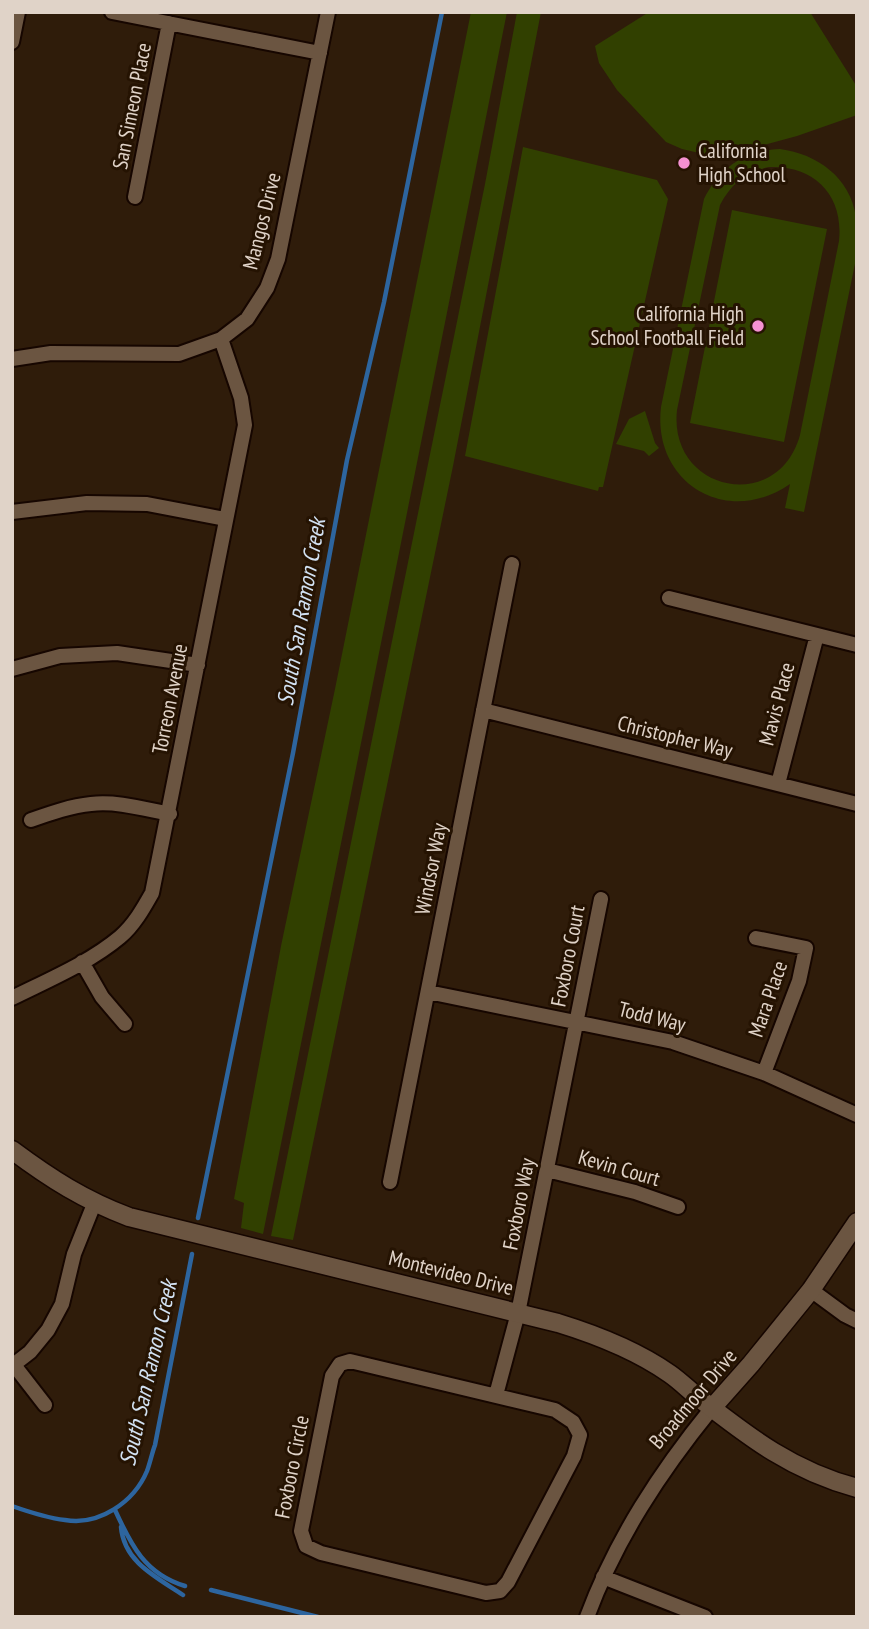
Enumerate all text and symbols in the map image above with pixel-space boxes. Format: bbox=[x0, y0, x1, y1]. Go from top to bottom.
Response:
street label: San Simeon Place bbox=[106, 40, 157, 171]
place label: California High School bbox=[698, 137, 785, 188]
marker: California High School bbox=[676, 155, 692, 171]
street label: Mangos Drive bbox=[236, 170, 287, 272]
place label: California High School Football Field bbox=[591, 300, 744, 351]
marker: California High School Football Field bbox=[750, 318, 766, 334]
water label: South San Ramon Creek bbox=[270, 513, 332, 708]
street label: Torreon Avenue bbox=[146, 642, 193, 756]
street label: Mavis Place bbox=[753, 660, 801, 748]
street label: Christopher Way bbox=[615, 709, 736, 764]
street label: Windsor Way bbox=[408, 821, 453, 917]
street label: Foxboro Court bbox=[544, 903, 591, 1009]
street label: Mara Place bbox=[742, 957, 793, 1041]
street label: Todd Way bbox=[616, 995, 689, 1038]
street label: Kevin Court bbox=[575, 1143, 663, 1192]
street label: Foxboro Way bbox=[496, 1156, 541, 1252]
street label: Montevideo Drive bbox=[386, 1244, 516, 1301]
water label: South San Ramon Creek bbox=[112, 1274, 184, 1468]
street label: Broadmoor Drive bbox=[643, 1343, 742, 1454]
street label: Foxboro Circle bbox=[268, 1413, 315, 1521]

